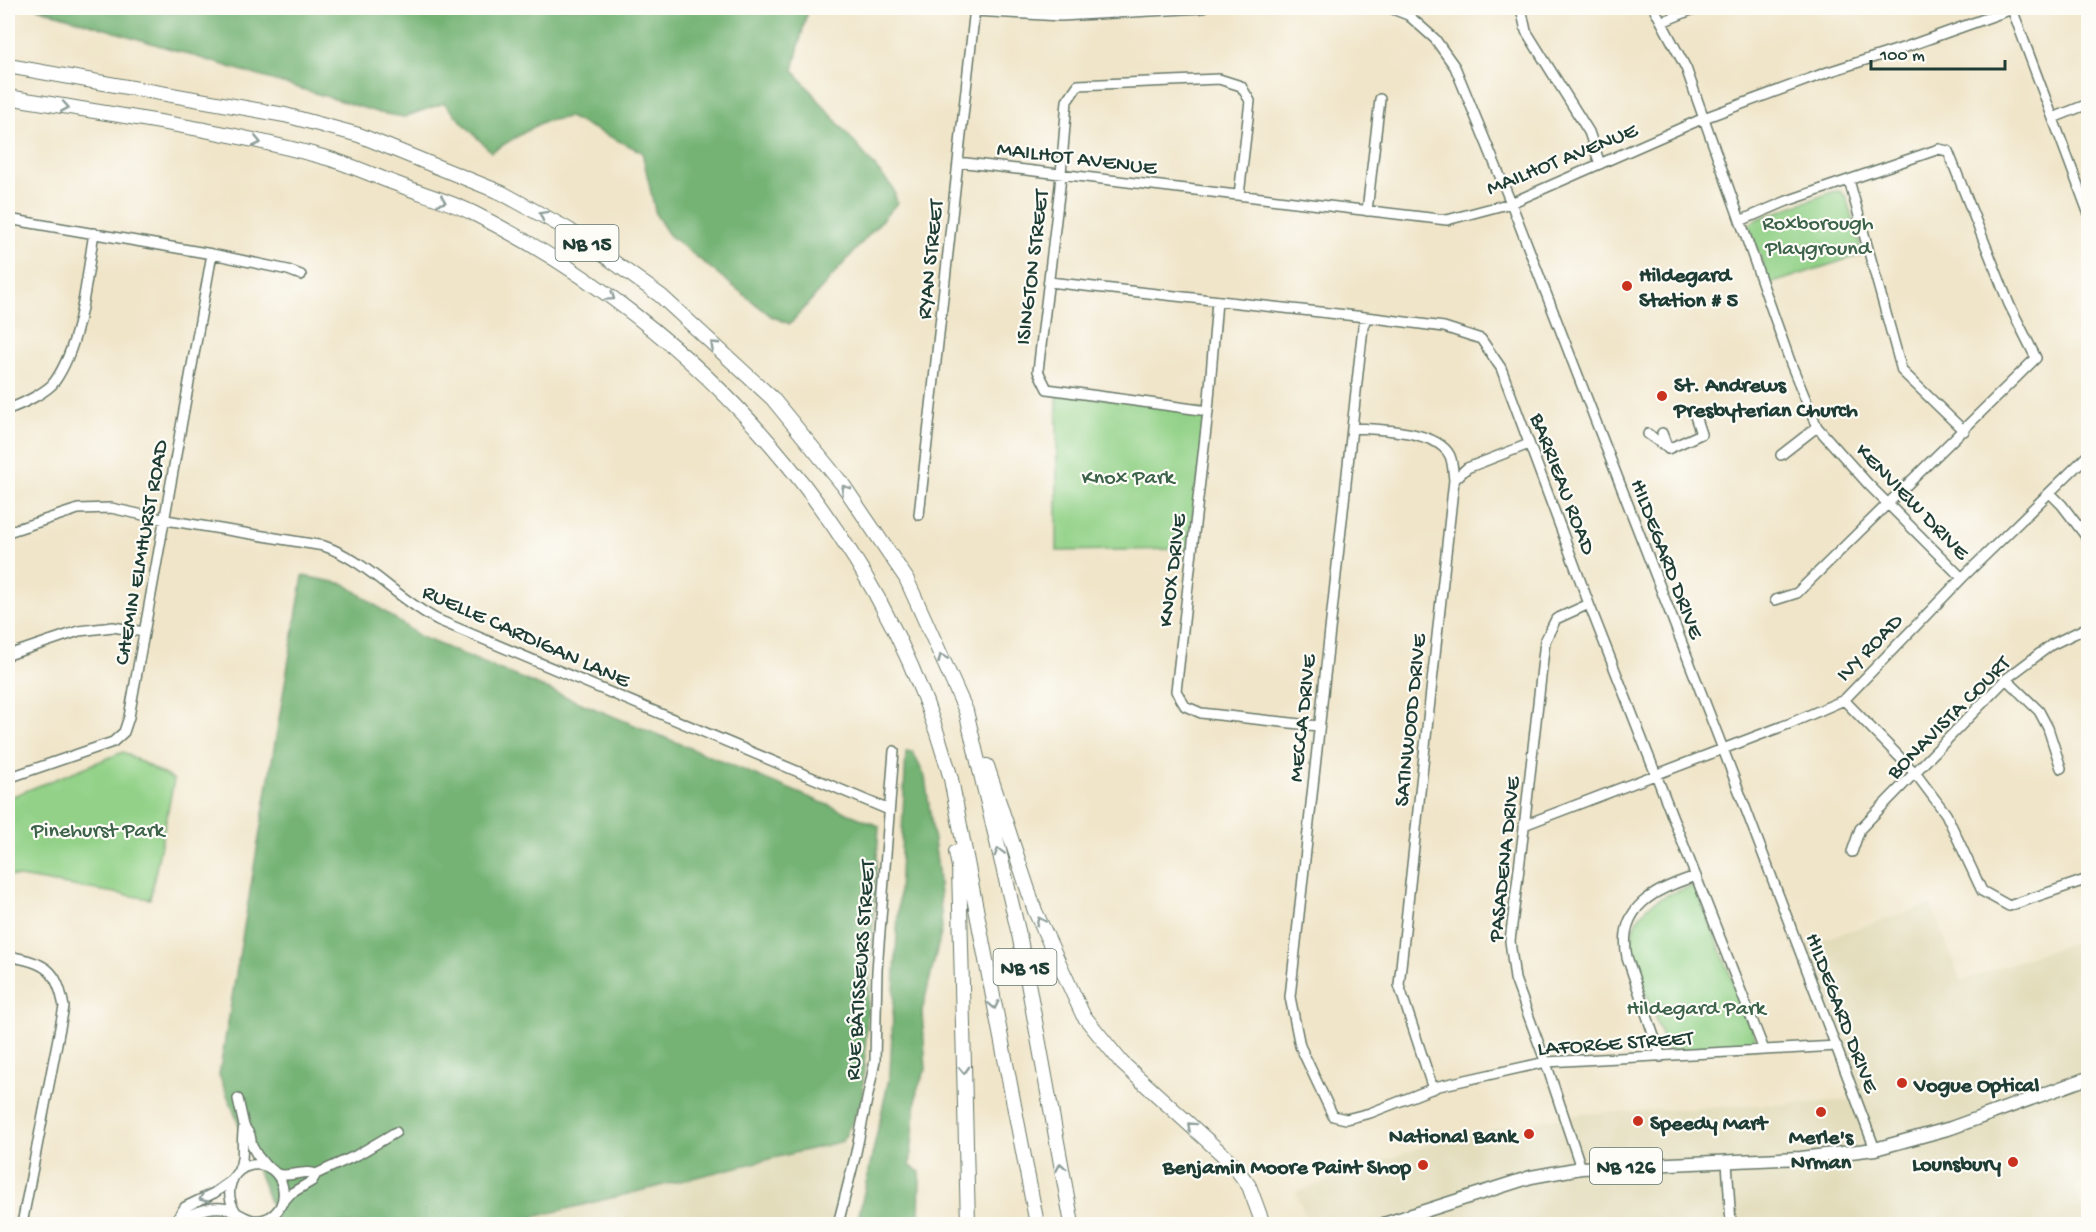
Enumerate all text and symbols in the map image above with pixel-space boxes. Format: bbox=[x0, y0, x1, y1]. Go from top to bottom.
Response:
scale bar bbox=[1871, 33, 2004, 71]
text: 100 m bbox=[1879, 46, 1925, 67]
one-way arrow bbox=[60, 100, 70, 113]
street label: MAILHOT AVENUE bbox=[1483, 118, 1643, 203]
one-way arrow bbox=[252, 135, 262, 148]
street label: MAILHOT AVENUE bbox=[995, 137, 1159, 183]
street label: ISINGTON STREET bbox=[1012, 187, 1057, 347]
one-way arrow bbox=[436, 194, 447, 207]
street label: RYAN STREET bbox=[913, 197, 951, 321]
one-way arrow bbox=[538, 211, 549, 222]
park label: Roxborough Playground bbox=[1762, 212, 1874, 263]
road number: NB 15 bbox=[556, 225, 618, 261]
place label: Hildegard Station # 5 bbox=[1639, 264, 1738, 315]
marker: Hildegard Station # 5 bbox=[1620, 279, 1634, 293]
one-way arrow bbox=[605, 290, 616, 301]
one-way arrow bbox=[711, 341, 721, 352]
place label: St. Andrews Presbyterian Church bbox=[1673, 374, 1858, 425]
marker: St. Andrews Presbyterian Church bbox=[1655, 389, 1669, 403]
street label: BARRIEAU ROAD bbox=[1522, 409, 1600, 559]
street label: CHEMIN ELMHURST ROAD bbox=[110, 437, 176, 667]
street label: KENVIEW DRIVE bbox=[1849, 439, 1974, 568]
park label: Knox Park bbox=[1082, 466, 1177, 492]
street label: HILDEGARD DRIVE bbox=[1623, 476, 1708, 644]
one-way arrow bbox=[841, 485, 852, 496]
street label: KNOX DRIVE bbox=[1154, 511, 1194, 628]
street label: RUELLE CARDIGAN LANE bbox=[418, 580, 634, 696]
street label: IVY ROAD bbox=[1832, 609, 1910, 688]
street label: SATINWOOD DRIVE bbox=[1390, 632, 1434, 808]
street label: BONAVISTA COURT bbox=[1882, 651, 2018, 787]
street label: MECCA DRIVE bbox=[1284, 652, 1324, 783]
one-way arrow bbox=[937, 653, 949, 664]
street label: PASADENA DRIVE bbox=[1484, 774, 1528, 944]
park label: Pinehurst Park bbox=[31, 819, 167, 845]
one-way arrow bbox=[993, 847, 1006, 857]
street label: RUE BÂTISSEURS STREET bbox=[841, 858, 883, 1081]
one-way arrow bbox=[1035, 917, 1047, 928]
street label: HILDEGARD DRIVE bbox=[1798, 930, 1883, 1098]
road number: NB 15 bbox=[994, 949, 1056, 985]
park label: Hildegard Park bbox=[1627, 997, 1768, 1023]
one-way arrow bbox=[987, 999, 1000, 1009]
street label: LAFORGE STREET bbox=[1537, 1026, 1695, 1063]
one-way arrow bbox=[957, 1066, 970, 1075]
place label: Vogue Optical bbox=[1913, 1074, 2040, 1100]
marker: Vogue Optical bbox=[1895, 1076, 1909, 1090]
marker: Merle's Nrman bbox=[1814, 1105, 1828, 1119]
place label: Speedy Mart bbox=[1650, 1112, 1769, 1138]
marker: Speedy Mart bbox=[1631, 1114, 1645, 1128]
one-way arrow bbox=[1187, 1122, 1197, 1133]
place label: National Bank bbox=[1389, 1125, 1519, 1151]
place label: Merle's Nrman bbox=[1789, 1126, 1855, 1177]
marker: National Bank bbox=[1522, 1127, 1536, 1141]
road number: NB 126 bbox=[1590, 1148, 1662, 1184]
place label: Lounsbury bbox=[1912, 1153, 2001, 1179]
marker: Lounsbury bbox=[2006, 1155, 2020, 1169]
place label: Benjamin Moore Paint Shop bbox=[1162, 1156, 1411, 1182]
marker: Benjamin Moore Paint Shop bbox=[1416, 1158, 1430, 1172]
one-way arrow bbox=[1056, 1162, 1068, 1172]
one-way arrow bbox=[199, 1191, 210, 1203]

